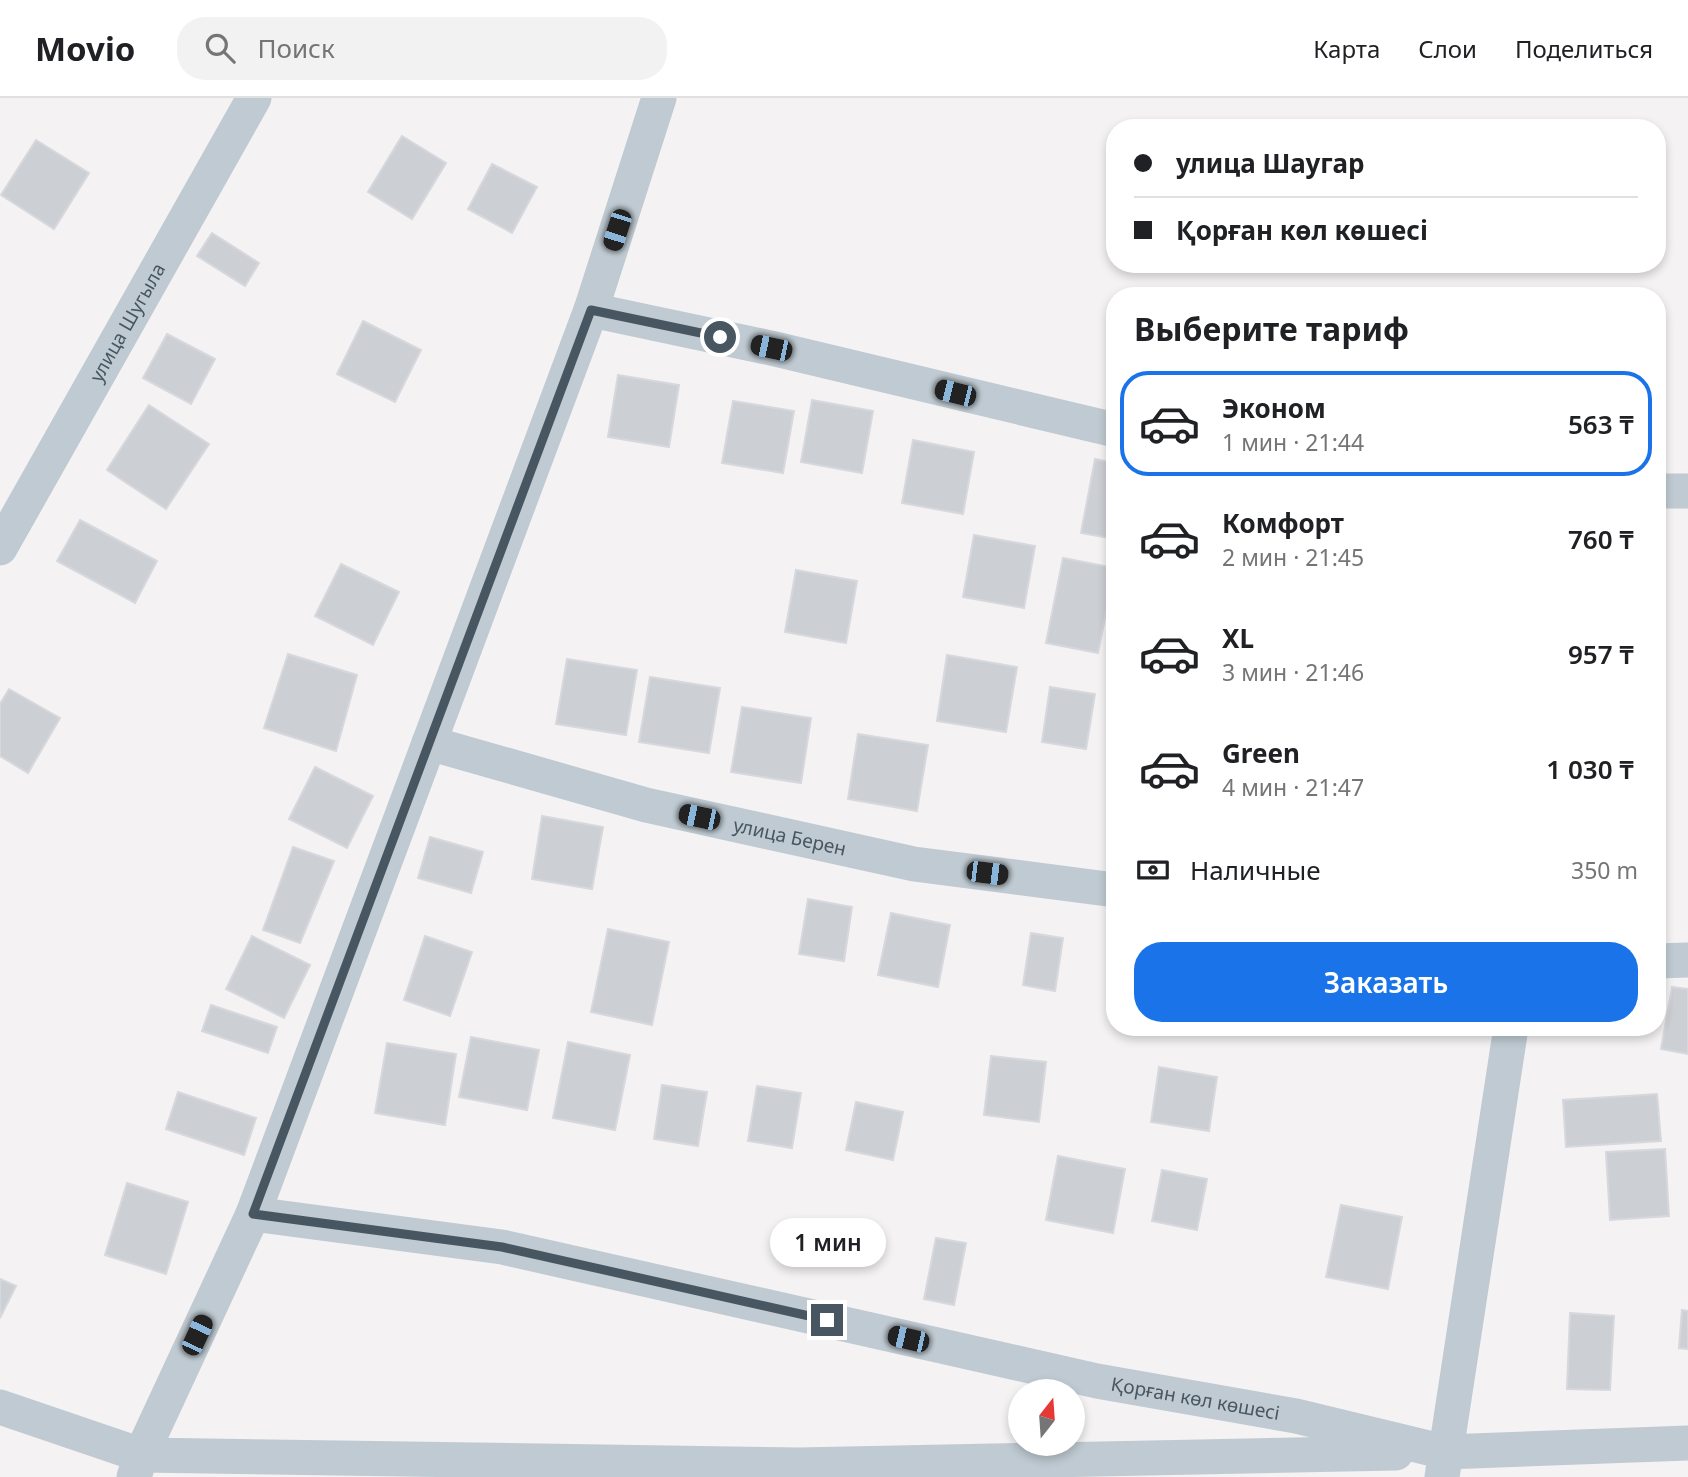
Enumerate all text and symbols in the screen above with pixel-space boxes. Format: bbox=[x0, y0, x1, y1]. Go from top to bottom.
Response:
search box bbox=[177, 17, 667, 80]
text: Movio bbox=[35, 26, 135, 71]
icon: search bbox=[201, 29, 239, 67]
text: Поиск bbox=[257, 30, 335, 66]
text: Карта bbox=[1313, 32, 1380, 65]
text: Слои bbox=[1418, 32, 1477, 65]
text: Поделиться bbox=[1515, 32, 1653, 65]
text: улица Шаугар bbox=[1176, 145, 1365, 181]
car bbox=[601, 207, 634, 253]
text: Қорған көл көшесі bbox=[1176, 212, 1428, 248]
street label: улица Шугыла bbox=[83, 258, 171, 387]
text: Выберите тариф bbox=[1134, 307, 1409, 350]
route start bbox=[704, 321, 736, 353]
car bbox=[749, 333, 794, 363]
car bbox=[933, 378, 978, 408]
text: Эконом bbox=[1222, 390, 1326, 426]
icon: car bbox=[1138, 392, 1201, 455]
text: 563 ₸ bbox=[1568, 406, 1634, 442]
text: 1 мин · 21:44 bbox=[1222, 426, 1364, 458]
text: Комфорт bbox=[1222, 505, 1344, 541]
icon: car bbox=[1138, 507, 1201, 570]
text: 760 ₸ bbox=[1568, 521, 1634, 557]
text: 2 мин · 21:45 bbox=[1222, 541, 1364, 573]
text: XL bbox=[1222, 620, 1254, 656]
icon: car bbox=[1138, 622, 1201, 685]
text: 957 ₸ bbox=[1568, 636, 1634, 672]
text: 3 мин · 21:46 bbox=[1222, 656, 1364, 688]
text: Green bbox=[1222, 735, 1300, 771]
icon: car bbox=[1138, 737, 1201, 800]
text: 1 030 ₸ bbox=[1546, 751, 1634, 787]
text: 4 мин · 21:47 bbox=[1222, 771, 1364, 803]
car bbox=[677, 802, 722, 832]
street label: улица Берен bbox=[731, 812, 849, 862]
icon: cash bbox=[1134, 851, 1172, 889]
text: Наличные bbox=[1190, 852, 1321, 888]
text: 350 m bbox=[1571, 854, 1638, 886]
car bbox=[965, 860, 1010, 886]
button: Заказать bbox=[1134, 942, 1638, 1022]
callout: 1 мин bbox=[769, 1218, 885, 1268]
text: 1 мин bbox=[794, 1226, 862, 1258]
route end bbox=[811, 1304, 843, 1336]
car bbox=[179, 1312, 216, 1358]
car bbox=[886, 1324, 931, 1354]
street label: Қорған көл көшесі bbox=[1109, 1371, 1282, 1426]
north arrow bbox=[1008, 1379, 1085, 1456]
map controls bbox=[1008, 1379, 1085, 1456]

